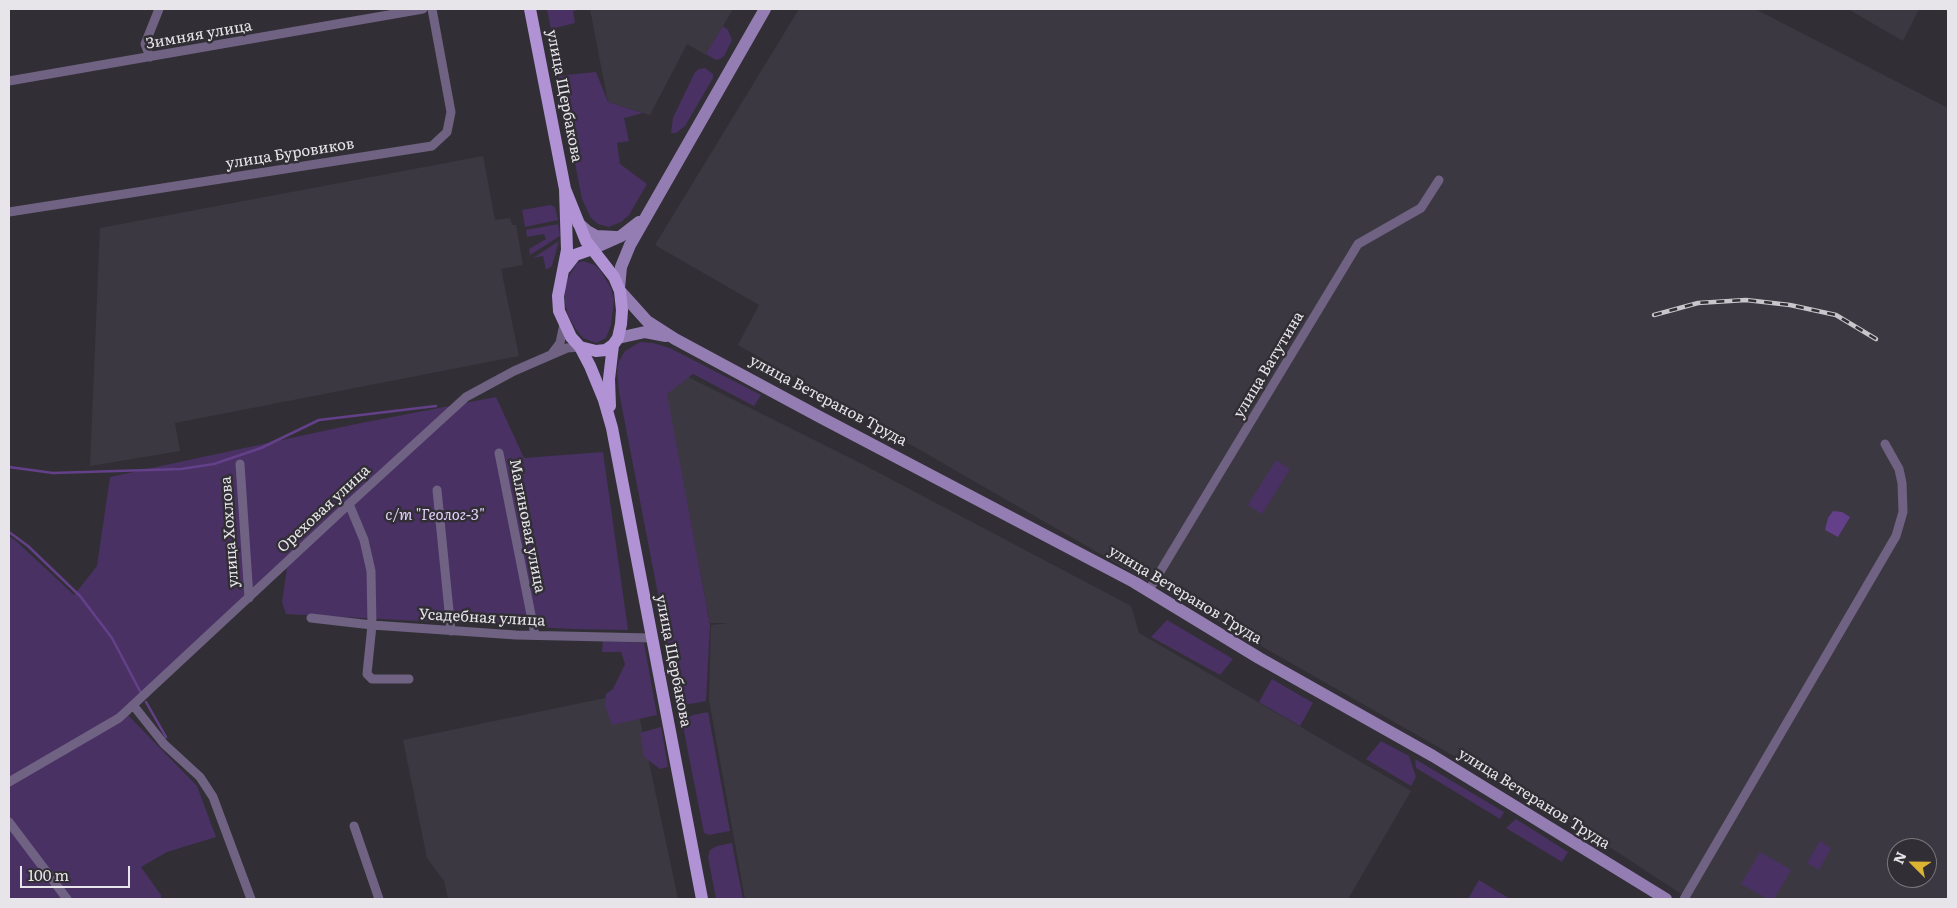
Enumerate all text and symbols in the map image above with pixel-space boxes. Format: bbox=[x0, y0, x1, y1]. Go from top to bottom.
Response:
street label: Зимняя улица bbox=[144, 17, 254, 53]
street label: улица Щербакова bbox=[542, 28, 586, 164]
street label: улица Буровиков bbox=[224, 135, 356, 173]
street label: улица Ватутина bbox=[1230, 308, 1308, 422]
street label: улица Ветеранов Труда bbox=[746, 352, 910, 450]
street label: Малиновая улица bbox=[505, 457, 549, 595]
street label: Ореховая улица bbox=[274, 461, 374, 557]
street label: улица Хохлова bbox=[217, 476, 243, 588]
park label: с/т "Геолог-3" bbox=[385, 507, 485, 525]
street label: улица Ветеранов Труда bbox=[1105, 542, 1265, 648]
street label: улица Щербакова bbox=[651, 593, 695, 729]
street label: Усадебная улица bbox=[418, 606, 546, 630]
street label: улица Ветеранов Труда bbox=[1455, 745, 1613, 853]
north arrow bbox=[1887, 838, 1937, 888]
text: N bbox=[1888, 848, 1911, 867]
scale bar bbox=[22, 856, 132, 888]
text: 100 m bbox=[28, 863, 69, 886]

